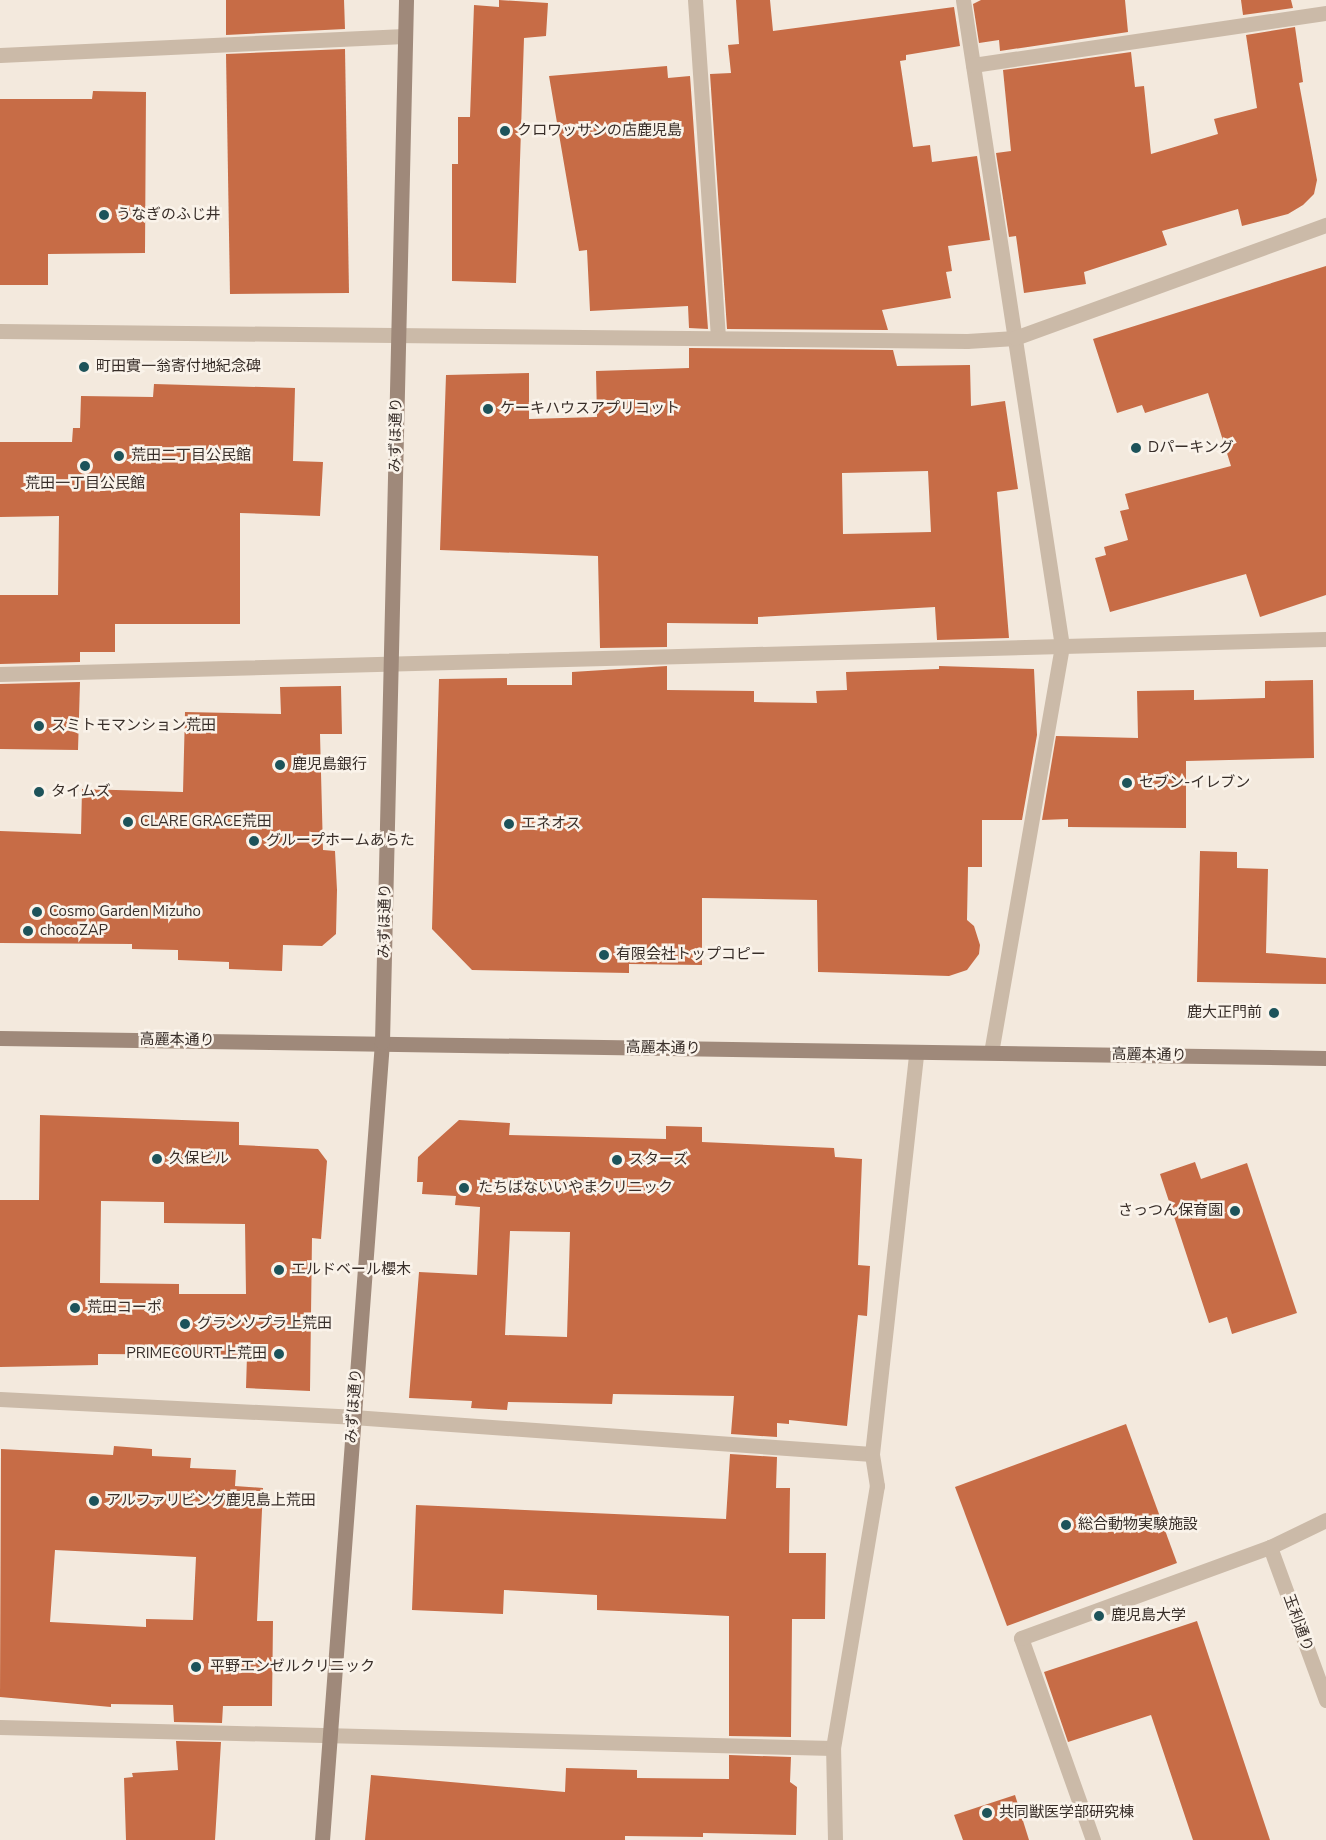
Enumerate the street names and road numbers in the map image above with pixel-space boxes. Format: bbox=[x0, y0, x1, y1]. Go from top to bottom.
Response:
street label: みずほ通り bbox=[386, 397, 406, 473]
street label: みずほ通り bbox=[375, 883, 395, 959]
street label: 高麗本通り bbox=[139, 1030, 215, 1050]
street label: 高麗本通り bbox=[625, 1038, 701, 1058]
street label: 高麗本通り bbox=[1111, 1045, 1187, 1065]
street label: みずほ通り bbox=[342, 1368, 366, 1444]
street label: 玉利通り bbox=[1279, 1592, 1317, 1654]

